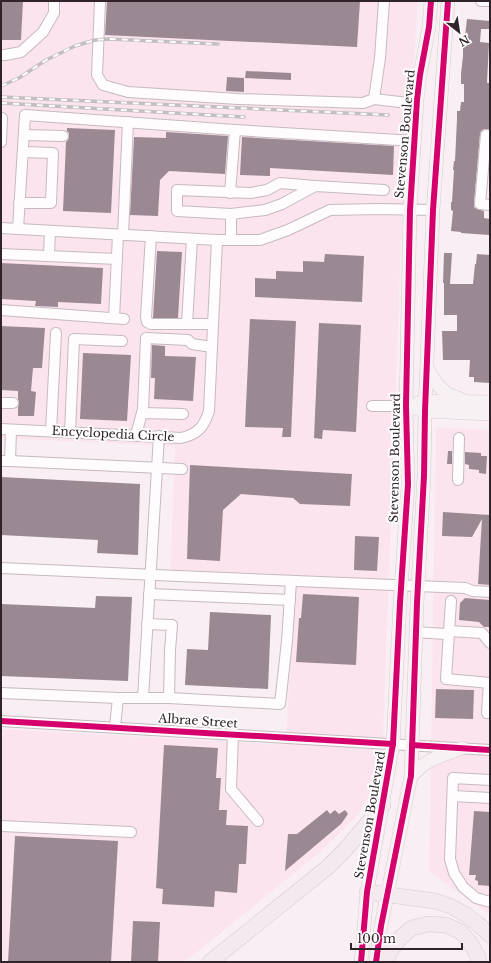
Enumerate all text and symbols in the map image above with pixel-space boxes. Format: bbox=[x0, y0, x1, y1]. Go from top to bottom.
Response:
north arrow bbox=[439, 12, 479, 52]
text: N bbox=[455, 32, 472, 50]
street label: Stevenson Boulevard bbox=[391, 69, 418, 199]
street label: Stevenson Boulevard bbox=[386, 393, 403, 523]
street label: Encyclopedia Circle bbox=[51, 423, 175, 444]
street label: Albrae Street bbox=[157, 710, 239, 731]
street label: Stevenson Boulevard bbox=[351, 750, 388, 880]
scale bar bbox=[351, 925, 462, 951]
text: 100 m bbox=[357, 931, 396, 946]

